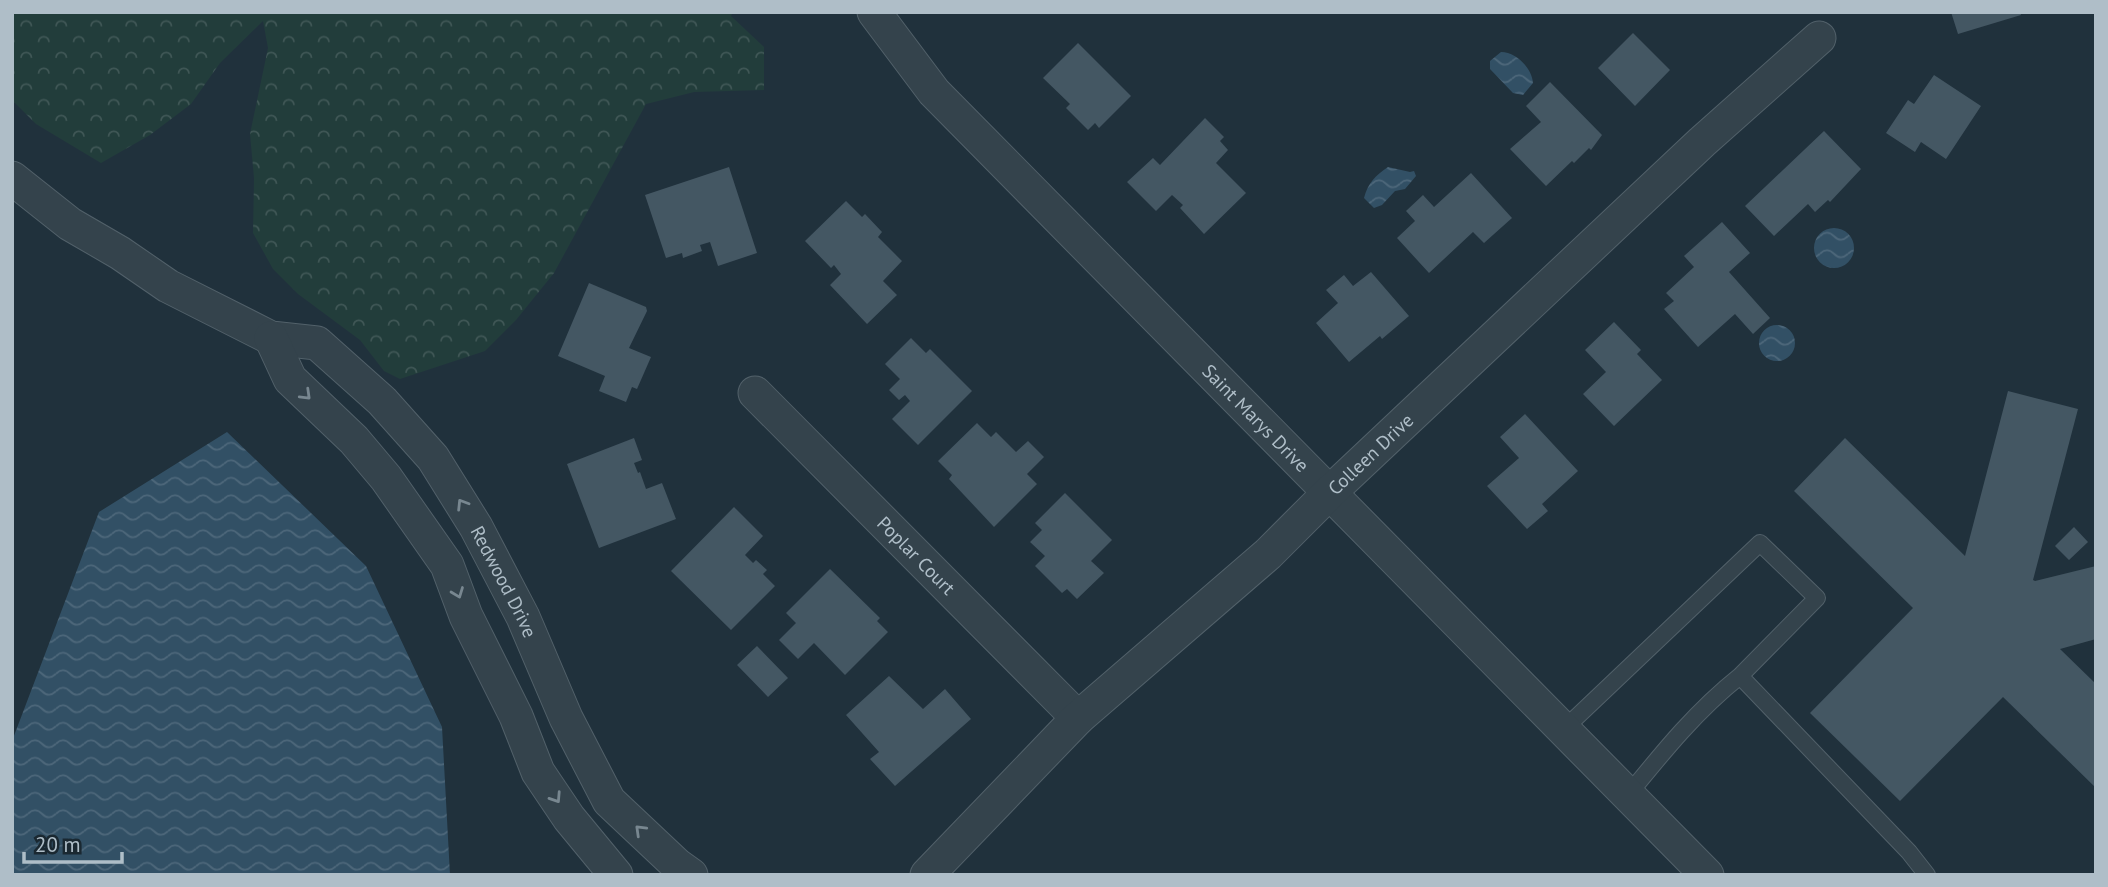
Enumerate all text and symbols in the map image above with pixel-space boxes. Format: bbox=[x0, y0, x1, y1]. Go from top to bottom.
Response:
street label: Saint Marys Drive bbox=[1197, 359, 1314, 477]
one-way arrow bbox=[298, 386, 311, 399]
street label: Colleen Drive bbox=[1323, 408, 1418, 500]
one-way arrow bbox=[457, 498, 470, 511]
street label: Poplar Court bbox=[872, 511, 961, 600]
street label: Redwood Drive bbox=[465, 522, 542, 641]
one-way arrow bbox=[449, 587, 463, 599]
one-way arrow bbox=[547, 790, 560, 803]
scale bar bbox=[24, 820, 122, 864]
one-way arrow bbox=[635, 826, 648, 839]
text: 20 m bbox=[35, 831, 81, 858]

